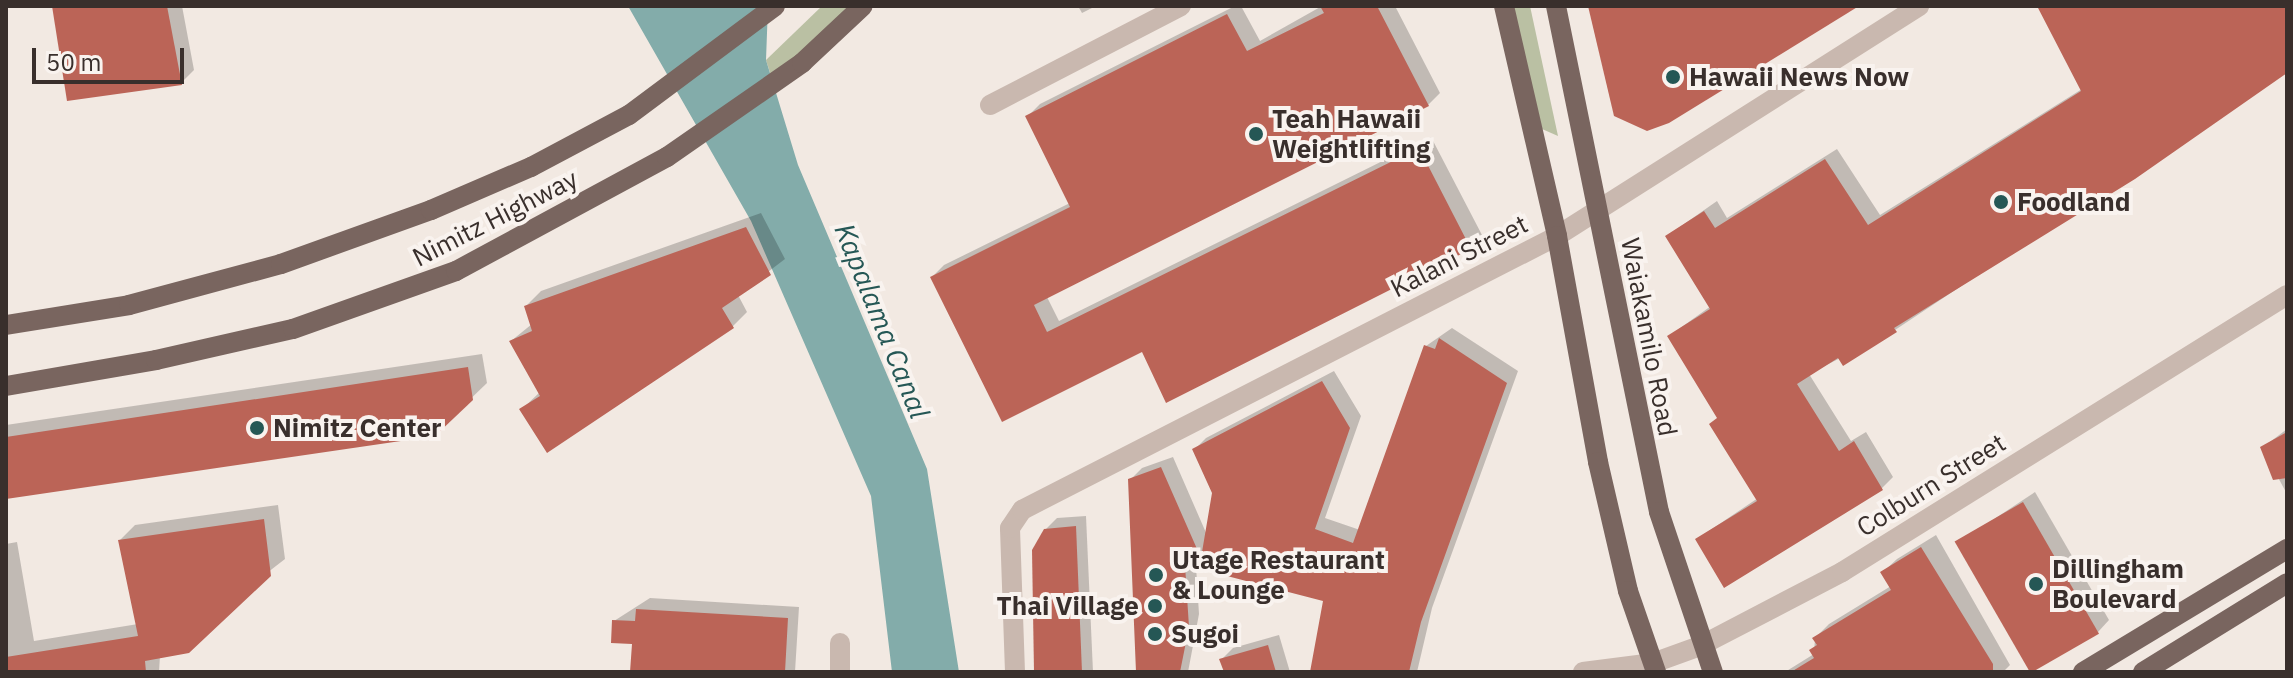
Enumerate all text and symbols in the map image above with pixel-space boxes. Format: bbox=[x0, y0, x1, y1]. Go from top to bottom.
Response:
scale bar bbox=[36, 32, 188, 82]
text: 50 m bbox=[46, 46, 101, 78]
place label: Hawaii News Now bbox=[1689, 61, 1909, 93]
marker: Hawaii News Now bbox=[1664, 68, 1682, 86]
place label: Teah Hawaii Weightlifting bbox=[1272, 103, 1430, 164]
marker: Teah Hawaii Weightlifting bbox=[1247, 125, 1265, 143]
street label: Nimitz Highway bbox=[407, 163, 583, 273]
place label: Foodland bbox=[2017, 186, 2130, 218]
marker: Foodland bbox=[1992, 193, 2010, 211]
street label: Kalani Street bbox=[1385, 208, 1533, 304]
water label: Kapalama Canal bbox=[828, 218, 936, 424]
street label: Waiakamilo Road bbox=[1614, 235, 1684, 439]
place label: Nimitz Center bbox=[273, 412, 442, 444]
marker: Nimitz Center bbox=[248, 419, 266, 437]
street label: Colburn Street bbox=[1851, 427, 2011, 543]
place label: Utage Restaurant & Lounge bbox=[1172, 544, 1385, 606]
place label: Dillingham Boulevard bbox=[2052, 553, 2184, 614]
marker: Utage Restaurant & Lounge bbox=[1147, 566, 1165, 584]
marker: Dillingham Boulevard bbox=[2027, 575, 2045, 593]
place label: Thai Village bbox=[996, 590, 1139, 622]
marker: Thai Village bbox=[1146, 597, 1164, 615]
place label: Sugoi bbox=[1171, 618, 1239, 650]
marker: Sugoi bbox=[1146, 625, 1164, 643]

